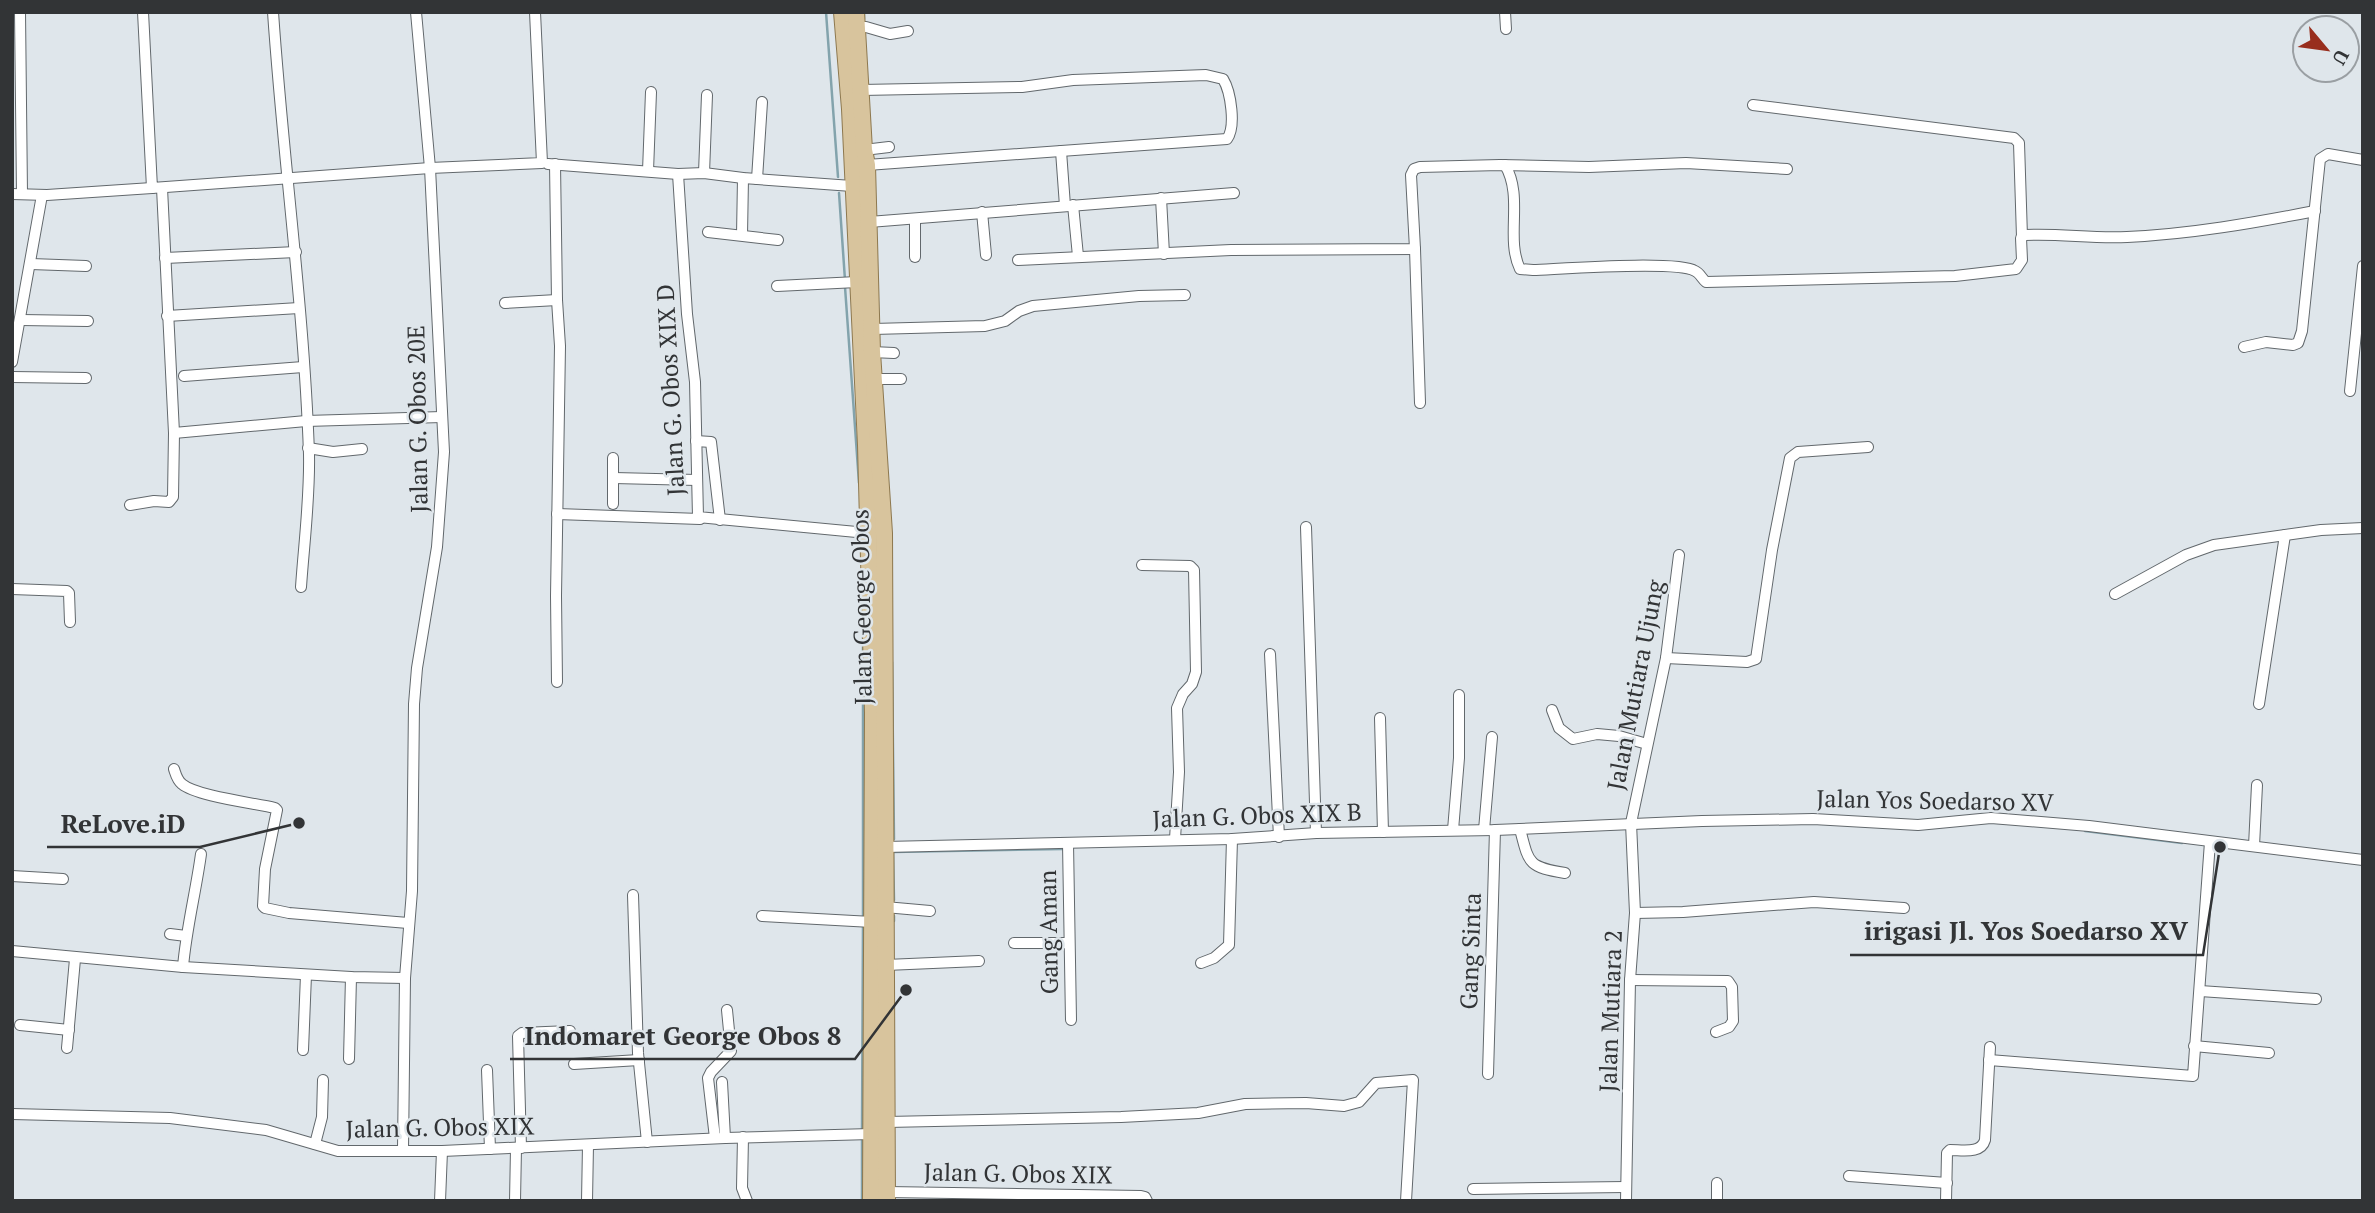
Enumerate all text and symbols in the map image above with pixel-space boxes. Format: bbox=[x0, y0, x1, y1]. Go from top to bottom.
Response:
north arrow bbox=[2291, 14, 2361, 84]
text: U bbox=[2327, 45, 2356, 70]
street label: Jalan G. Obos XIX D bbox=[648, 284, 692, 496]
street label: Jalan G. Obos 20E bbox=[399, 325, 435, 513]
street label: Jalan George Obos bbox=[843, 509, 879, 705]
street label: Jalan Mutiara Ujung bbox=[1599, 577, 1671, 793]
street label: Jalan Yos Soedarso XV bbox=[1816, 782, 2055, 818]
street label: Jalan G. Obos XIX B bbox=[1152, 795, 1362, 835]
callout: ReLove.iD bbox=[47, 800, 200, 847]
text: ReLove.iD bbox=[61, 806, 185, 840]
street label: Gang Aman bbox=[1031, 870, 1065, 994]
street label: Gang Sinta bbox=[1452, 892, 1488, 1010]
callout: irigasi Jl. Yos Soedarso XV bbox=[1850, 908, 2203, 955]
text: irigasi Jl. Yos Soedarso XV bbox=[1864, 913, 2189, 947]
street label: Jalan Mutiara 2 bbox=[1591, 929, 1629, 1093]
callout: Indomaret George Obos 8 bbox=[510, 1012, 855, 1059]
text: Indomaret George Obos 8 bbox=[525, 1018, 842, 1052]
street label: Jalan G. Obos XIX bbox=[345, 1109, 535, 1145]
street label: Jalan G. Obos XIX bbox=[923, 1155, 1113, 1191]

